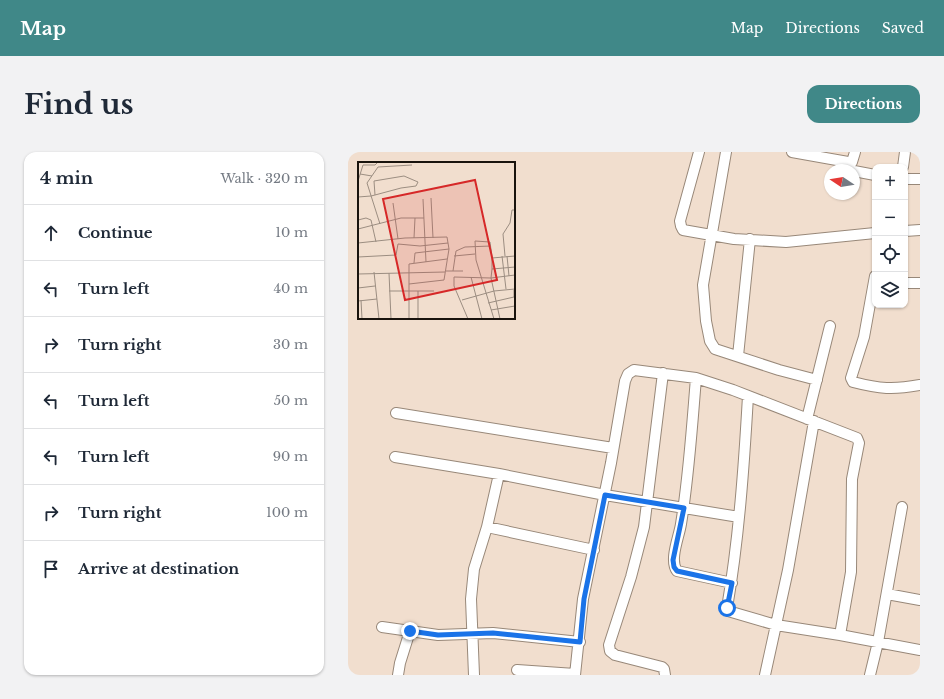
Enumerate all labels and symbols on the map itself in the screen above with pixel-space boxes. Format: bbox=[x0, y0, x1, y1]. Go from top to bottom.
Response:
inset map bbox=[358, 162, 515, 319]
north arrow bbox=[824, 164, 860, 200]
route start bbox=[718, 599, 736, 617]
route end bbox=[401, 622, 419, 640]

